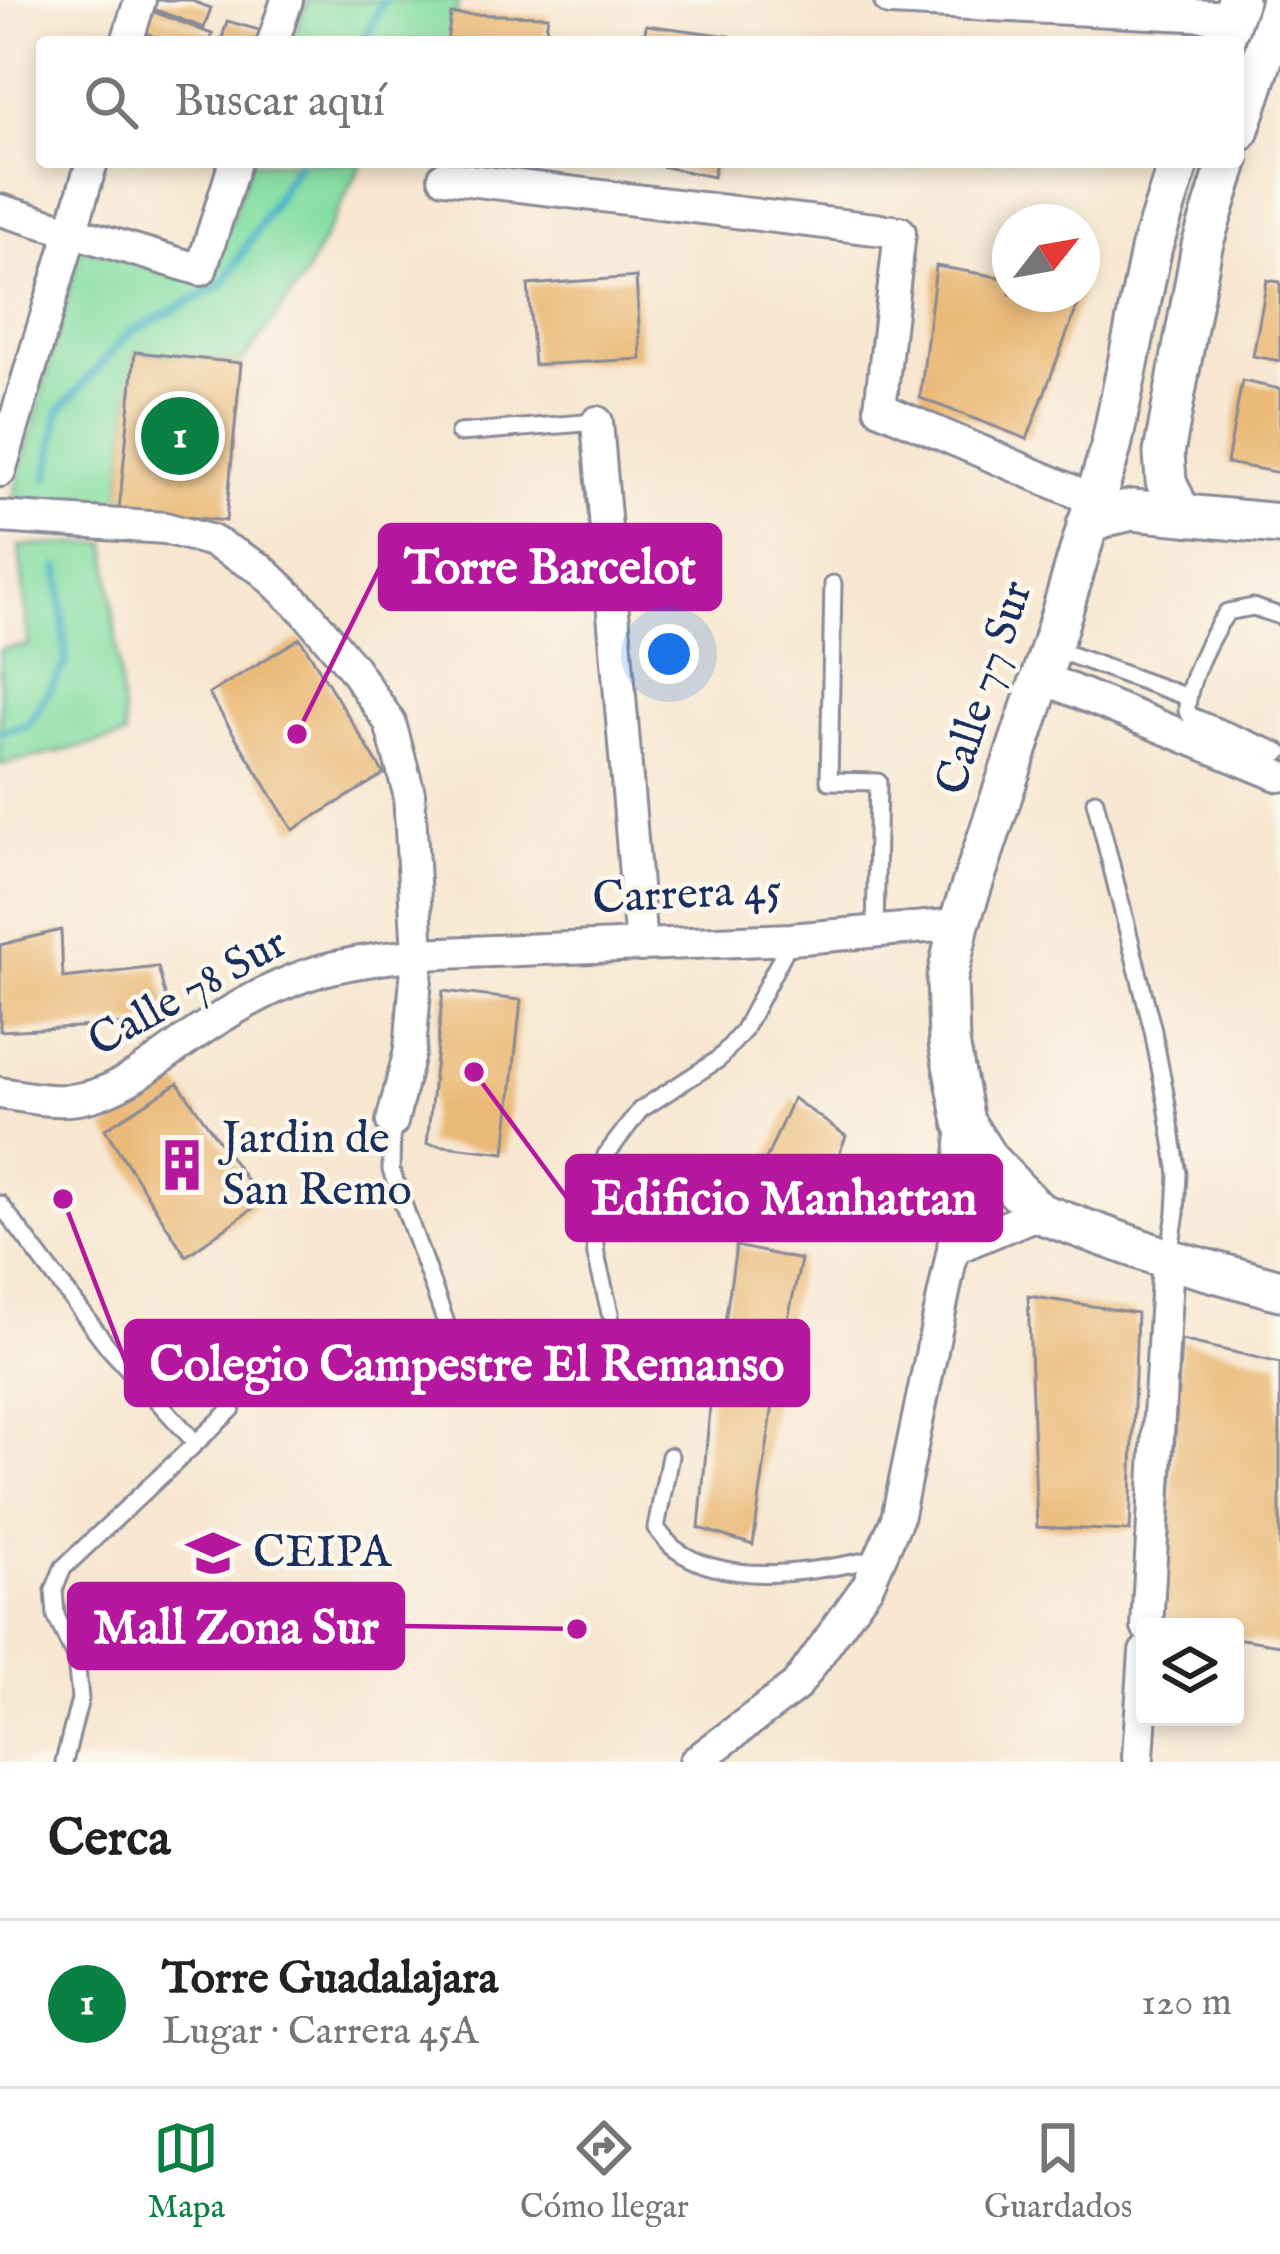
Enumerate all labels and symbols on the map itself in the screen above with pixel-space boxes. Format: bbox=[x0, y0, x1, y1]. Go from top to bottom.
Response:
north arrow bbox=[992, 204, 1100, 312]
pin: 1 bbox=[141, 391, 219, 481]
callout: Torre Barcelot bbox=[380, 525, 720, 609]
text: Torre Barcelot bbox=[403, 540, 697, 600]
street label: Calle 77 Sur bbox=[924, 574, 1046, 802]
your location bbox=[639, 624, 699, 684]
street label: Carrera 45 bbox=[591, 862, 783, 928]
street label: Calle 78 Sur bbox=[79, 915, 297, 1071]
place label: Jardin de San Remo bbox=[217, 1111, 412, 1220]
building icon: Jardin de San Remo bbox=[153, 1136, 211, 1194]
callout: Edificio Manhattan bbox=[567, 1156, 1001, 1240]
text: Edificio Manhattan bbox=[591, 1171, 977, 1231]
callout: Colegio Campestre El Remanso bbox=[126, 1321, 808, 1405]
text: Colegio Campestre El Remanso bbox=[150, 1337, 785, 1397]
school or university icon: CEIPA bbox=[184, 1524, 242, 1582]
place label: CEIPA bbox=[253, 1525, 393, 1582]
callout: Mall Zona Sur bbox=[69, 1584, 403, 1668]
text: Mall Zona Sur bbox=[93, 1600, 379, 1660]

